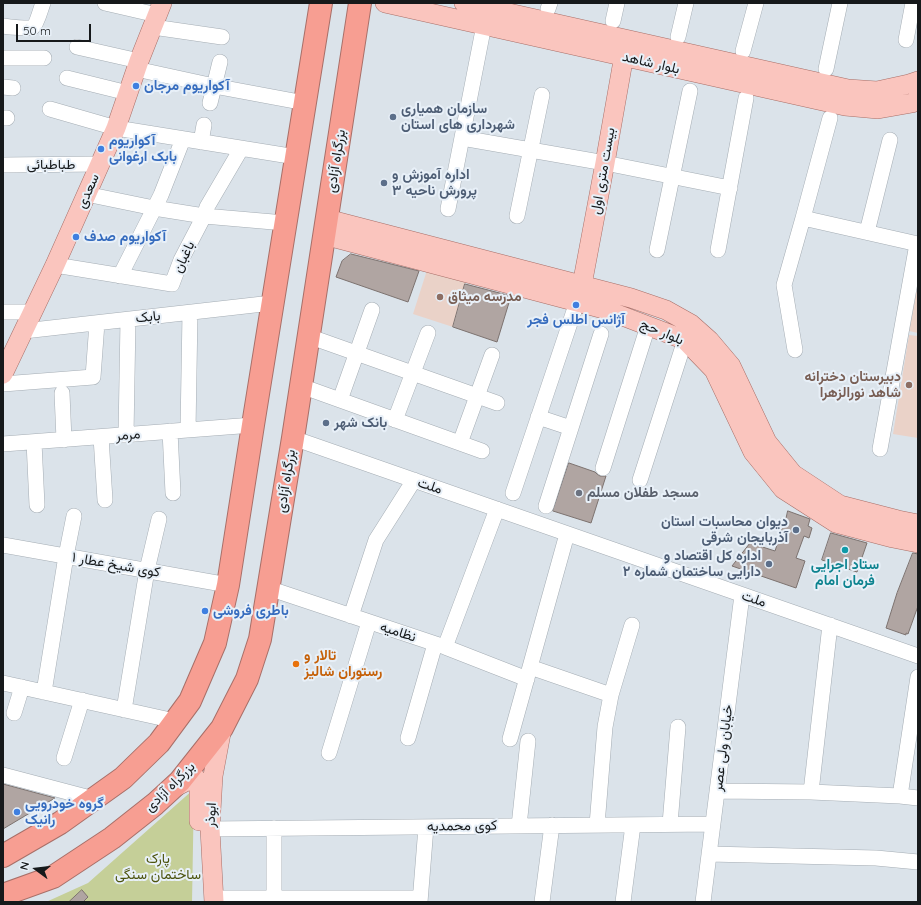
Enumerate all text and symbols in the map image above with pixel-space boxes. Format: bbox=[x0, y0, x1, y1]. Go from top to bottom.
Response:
scale bar bbox=[18, 16, 93, 42]
text: 50 m bbox=[23, 23, 51, 38]
street label: بلوار شاهد bbox=[621, 48, 681, 78]
place label: آکواریوم مرجان bbox=[144, 78, 230, 94]
marker: آکواریوم مرجان bbox=[131, 81, 141, 91]
place label: سازمان همیاری شهرداری های استان bbox=[401, 101, 515, 134]
marker: سازمان همیاری شهرداری های استان bbox=[388, 112, 398, 122]
street label: بیست متری اول bbox=[587, 126, 619, 216]
street label: بزرگراه آزادی bbox=[323, 128, 349, 194]
place label: آکواریوم بابک ارغوانی bbox=[109, 133, 177, 166]
marker: آکواریوم بابک ارغوانی bbox=[96, 144, 106, 154]
street label: طباطبائی bbox=[27, 157, 75, 173]
place label: اداره آموزش و پرورش ناحیه ۳ bbox=[392, 167, 477, 200]
street label: سعدی bbox=[73, 171, 103, 211]
marker: اداره آموزش و پرورش ناحیه ۳ bbox=[379, 178, 389, 188]
place label: آکواریوم صدف bbox=[84, 229, 166, 245]
marker: آکواریوم صدف bbox=[71, 232, 81, 242]
street label: باغبان bbox=[169, 238, 199, 276]
place label: مدرسه میثاق bbox=[448, 289, 522, 305]
marker: مدرسه میثاق bbox=[435, 292, 445, 302]
marker: آژانس اطلس فجر bbox=[571, 300, 581, 310]
street label: بابک bbox=[135, 307, 161, 327]
place label: آژانس اطلس فجر bbox=[527, 312, 625, 328]
street label: بلوار حج bbox=[638, 315, 686, 349]
place label: دبیرستان دخترانه شاهد نورالزهرا bbox=[804, 369, 901, 402]
marker: دبیرستان دخترانه شاهد نورالزهرا bbox=[904, 380, 914, 390]
place label: بانک شهر bbox=[334, 415, 387, 431]
marker: بانک شهر bbox=[321, 418, 331, 428]
street label: مرمر bbox=[115, 426, 141, 444]
street label: بزرگراه آزادی bbox=[273, 448, 299, 514]
street label: ملت bbox=[415, 474, 445, 498]
place label: مسجد طفلان مسلم bbox=[587, 485, 699, 501]
marker: مسجد طفلان مسلم bbox=[574, 488, 584, 498]
place label: دیوان محاسبات استان آذربایجان شرقی bbox=[661, 514, 788, 546]
marker: دیوان محاسبات استان آذربایجان شرقی bbox=[791, 525, 801, 535]
marker: ستاد اجرایی فرمان امام bbox=[840, 545, 850, 555]
place label: اداره کل اقتصاد و دارایی ساختمان شماره ۲ bbox=[623, 548, 761, 580]
street label: کوی شیخ عطار ۱ bbox=[70, 549, 162, 581]
place label: ستاد اجرایی فرمان امام bbox=[811, 557, 879, 590]
marker: اداره کل اقتصاد و دارایی ساختمان شماره ۲ bbox=[764, 559, 774, 569]
street label: ملت bbox=[739, 587, 769, 611]
place label: باطری فروشی bbox=[213, 603, 289, 619]
marker: باطری فروشی bbox=[200, 606, 210, 616]
street label: نظامیه bbox=[378, 618, 418, 646]
place label: تالار و رستوران شالیز bbox=[304, 648, 382, 680]
marker: تالار و رستوران شالیز bbox=[291, 659, 301, 669]
street label: خیابان ولی عصر bbox=[709, 704, 737, 792]
street label: بزرگراه آزادی bbox=[141, 758, 199, 816]
place label: گروه خودرویی رانیک bbox=[25, 796, 104, 828]
street label: ابوذر bbox=[202, 802, 220, 828]
marker: گروه خودرویی رانیک bbox=[12, 807, 22, 817]
street label: کوی محمدیه bbox=[427, 817, 497, 835]
north arrow bbox=[16, 849, 56, 889]
park label: پارک ساختمان سنگی bbox=[115, 851, 201, 884]
text: N bbox=[17, 860, 32, 872]

